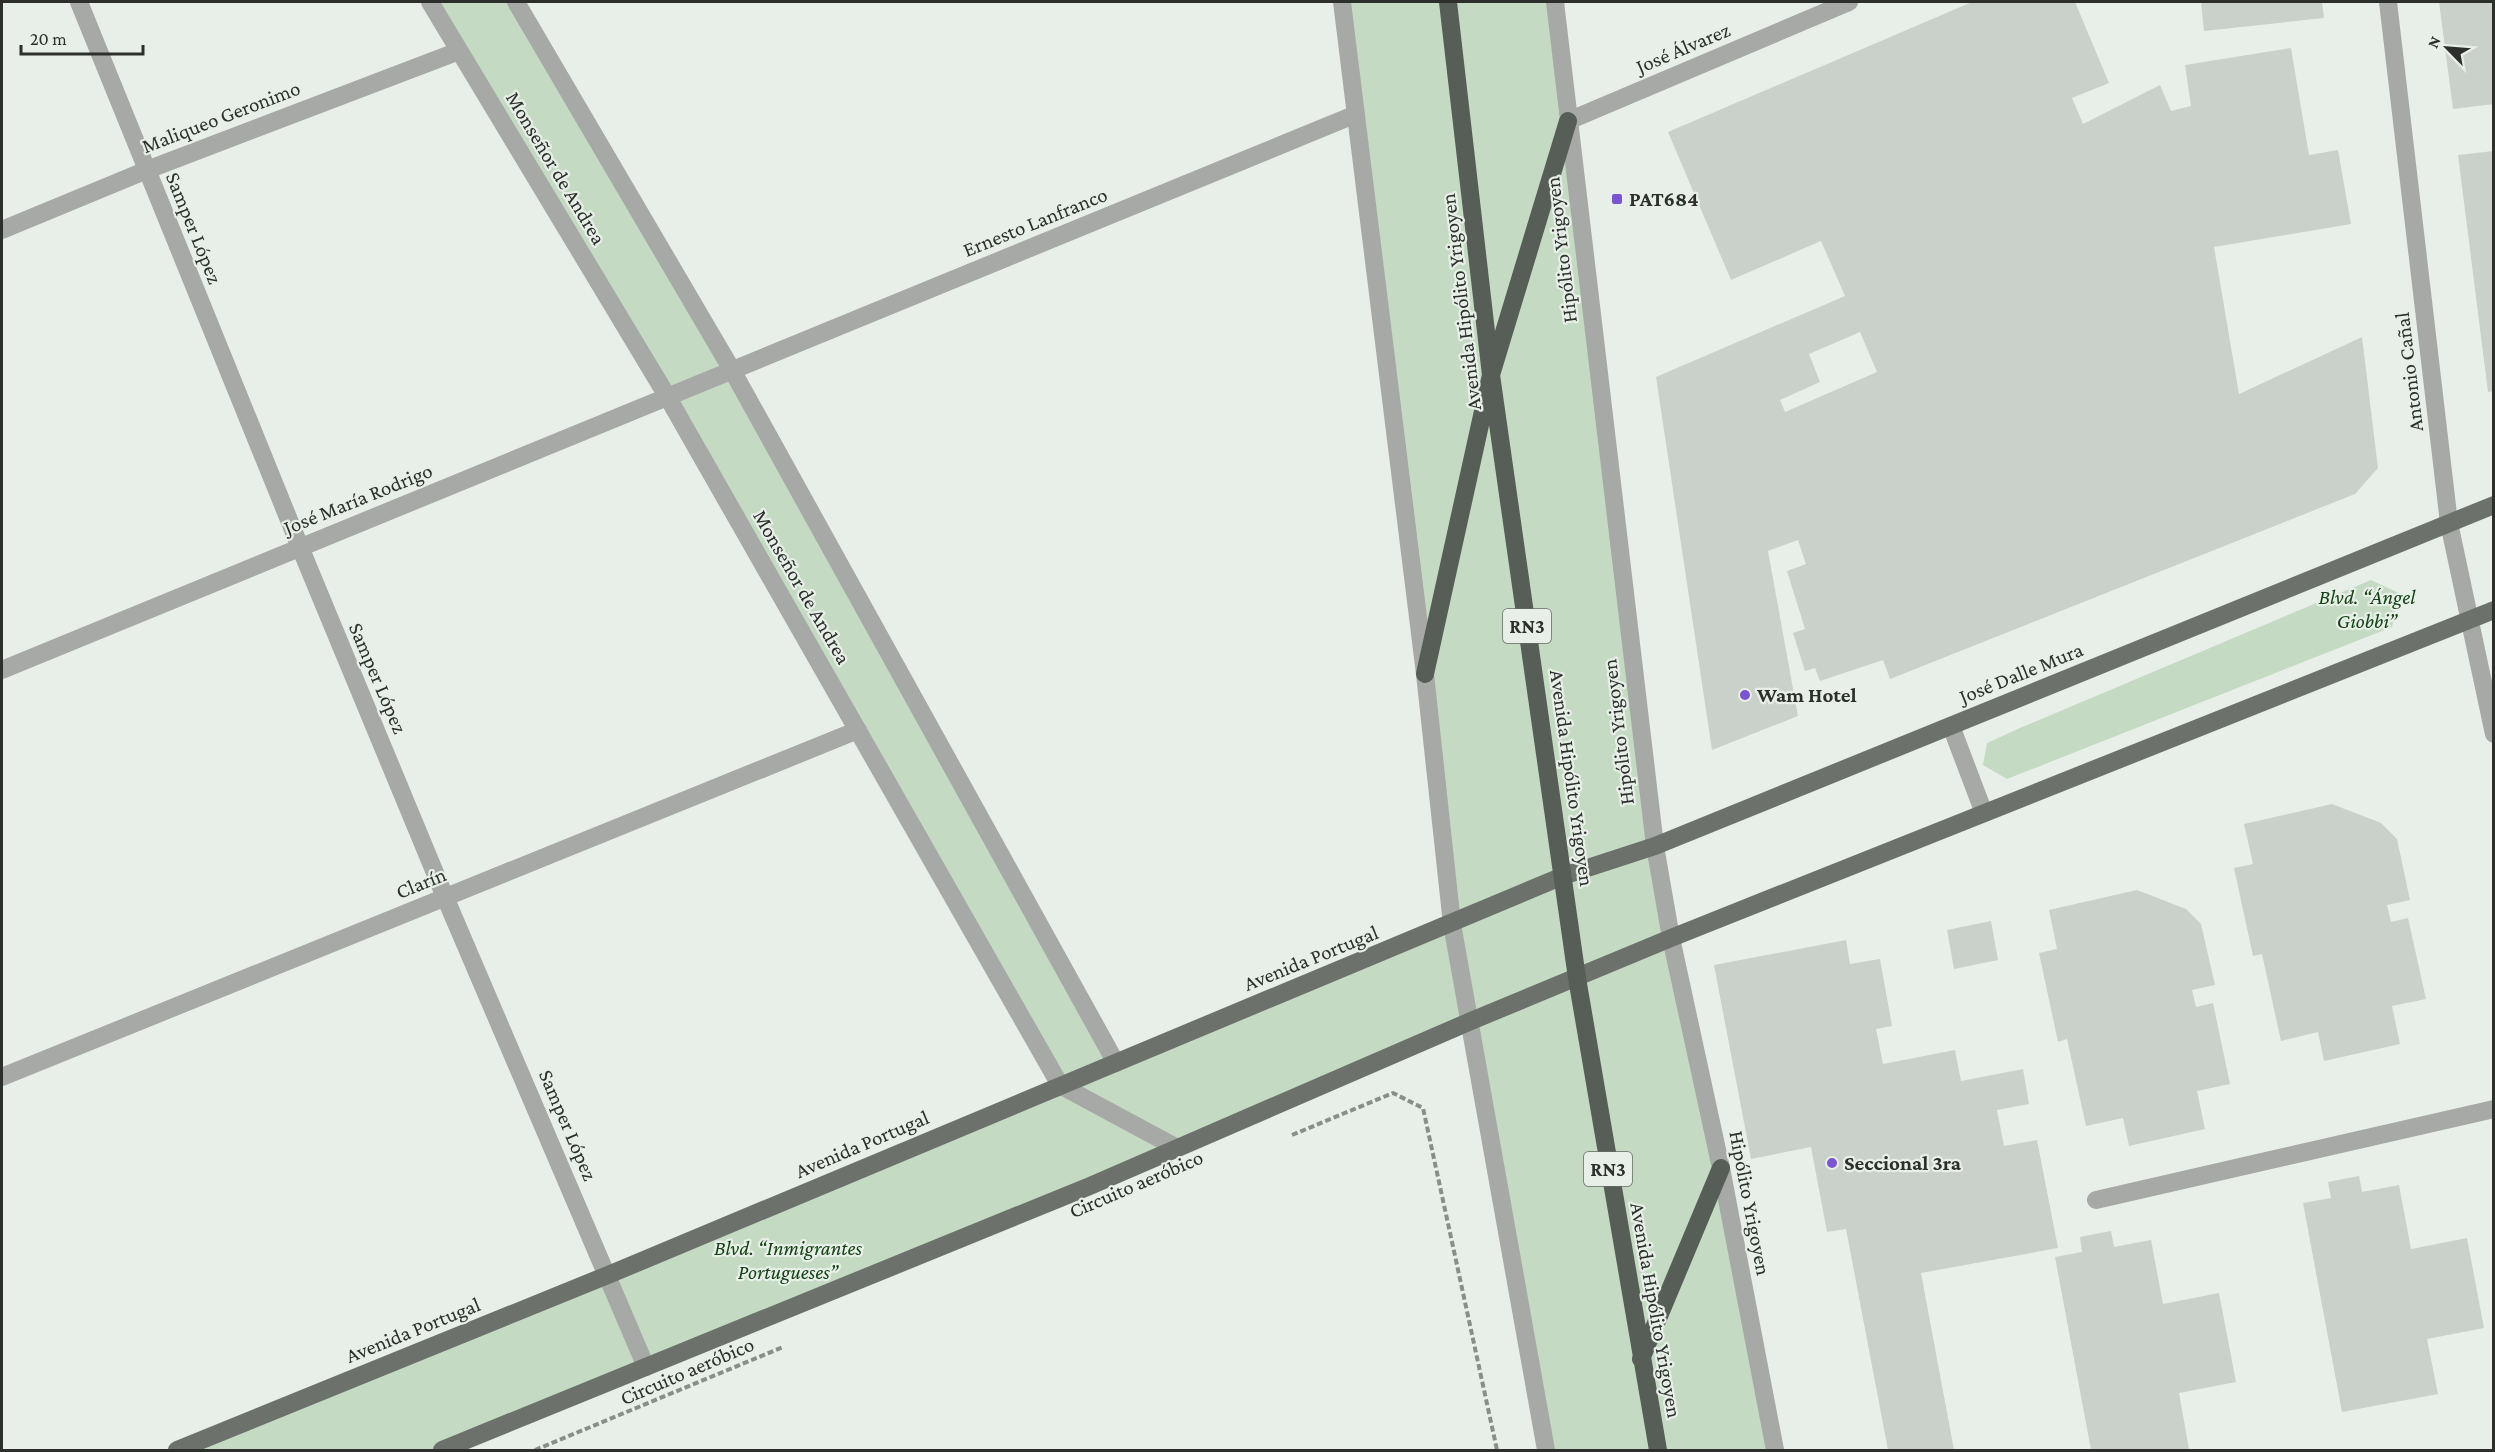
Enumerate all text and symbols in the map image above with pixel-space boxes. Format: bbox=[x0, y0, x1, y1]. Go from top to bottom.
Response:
street label: José Álvarez bbox=[1630, 17, 1734, 79]
scale bar bbox=[21, 18, 142, 56]
north arrow bbox=[2417, 18, 2477, 78]
text: 20 m bbox=[30, 29, 67, 49]
text: N bbox=[2424, 33, 2444, 50]
street label: Maliqueo Geronimo bbox=[138, 76, 304, 158]
street label: Monseñor de Andrea bbox=[501, 87, 611, 249]
street label: Samper López bbox=[161, 169, 227, 287]
street label: Hipólito Yrigoyen bbox=[1540, 176, 1582, 324]
street label: Ernesto Lanfranco bbox=[959, 182, 1111, 262]
place label: PAT684 bbox=[1629, 187, 1699, 211]
street label: Avenida Hipólito Yrigoyen bbox=[1436, 192, 1486, 412]
marker: PAT684 bbox=[1610, 192, 1624, 206]
street label: Antonio Cañal bbox=[2390, 311, 2428, 433]
street label: José María Rodrigo bbox=[278, 458, 436, 540]
street label: Monseñor de Andrea bbox=[748, 506, 856, 669]
park label: Blvd. “Ángel Giobbi” bbox=[2319, 585, 2416, 633]
road number: RN3 bbox=[1503, 609, 1551, 643]
street label: Samper López bbox=[344, 619, 412, 737]
street label: José Dalle Mura bbox=[1954, 637, 2087, 709]
street label: Hipólito Yrigoyen bbox=[1597, 658, 1639, 806]
street label: Avenida Hipólito Yrigoyen bbox=[1545, 668, 1599, 888]
place label: Wam Hotel bbox=[1756, 683, 1857, 707]
marker: Wam Hotel bbox=[1738, 688, 1752, 702]
street label: Clarín bbox=[392, 862, 450, 904]
street label: Avenida Portugal bbox=[1240, 920, 1382, 996]
street label: Samper López bbox=[534, 1066, 602, 1184]
street label: Avenida Portugal bbox=[791, 1105, 933, 1183]
street label: Hipólito Yrigoyen bbox=[1724, 1129, 1776, 1277]
street label: Circuito aeróbico bbox=[1065, 1145, 1207, 1223]
place label: Seccional 3ra bbox=[1844, 1151, 1962, 1175]
road number: RN3 bbox=[1584, 1152, 1632, 1186]
marker: Seccional 3ra bbox=[1825, 1156, 1839, 1170]
street label: Avenida Hipólito Yrigoyen bbox=[1625, 1200, 1687, 1420]
park label: Blvd. “Inmigrantes Portugueses” bbox=[714, 1236, 863, 1284]
street label: Avenida Portugal bbox=[342, 1292, 484, 1368]
street label: Circuito aeróbico bbox=[616, 1332, 758, 1410]

